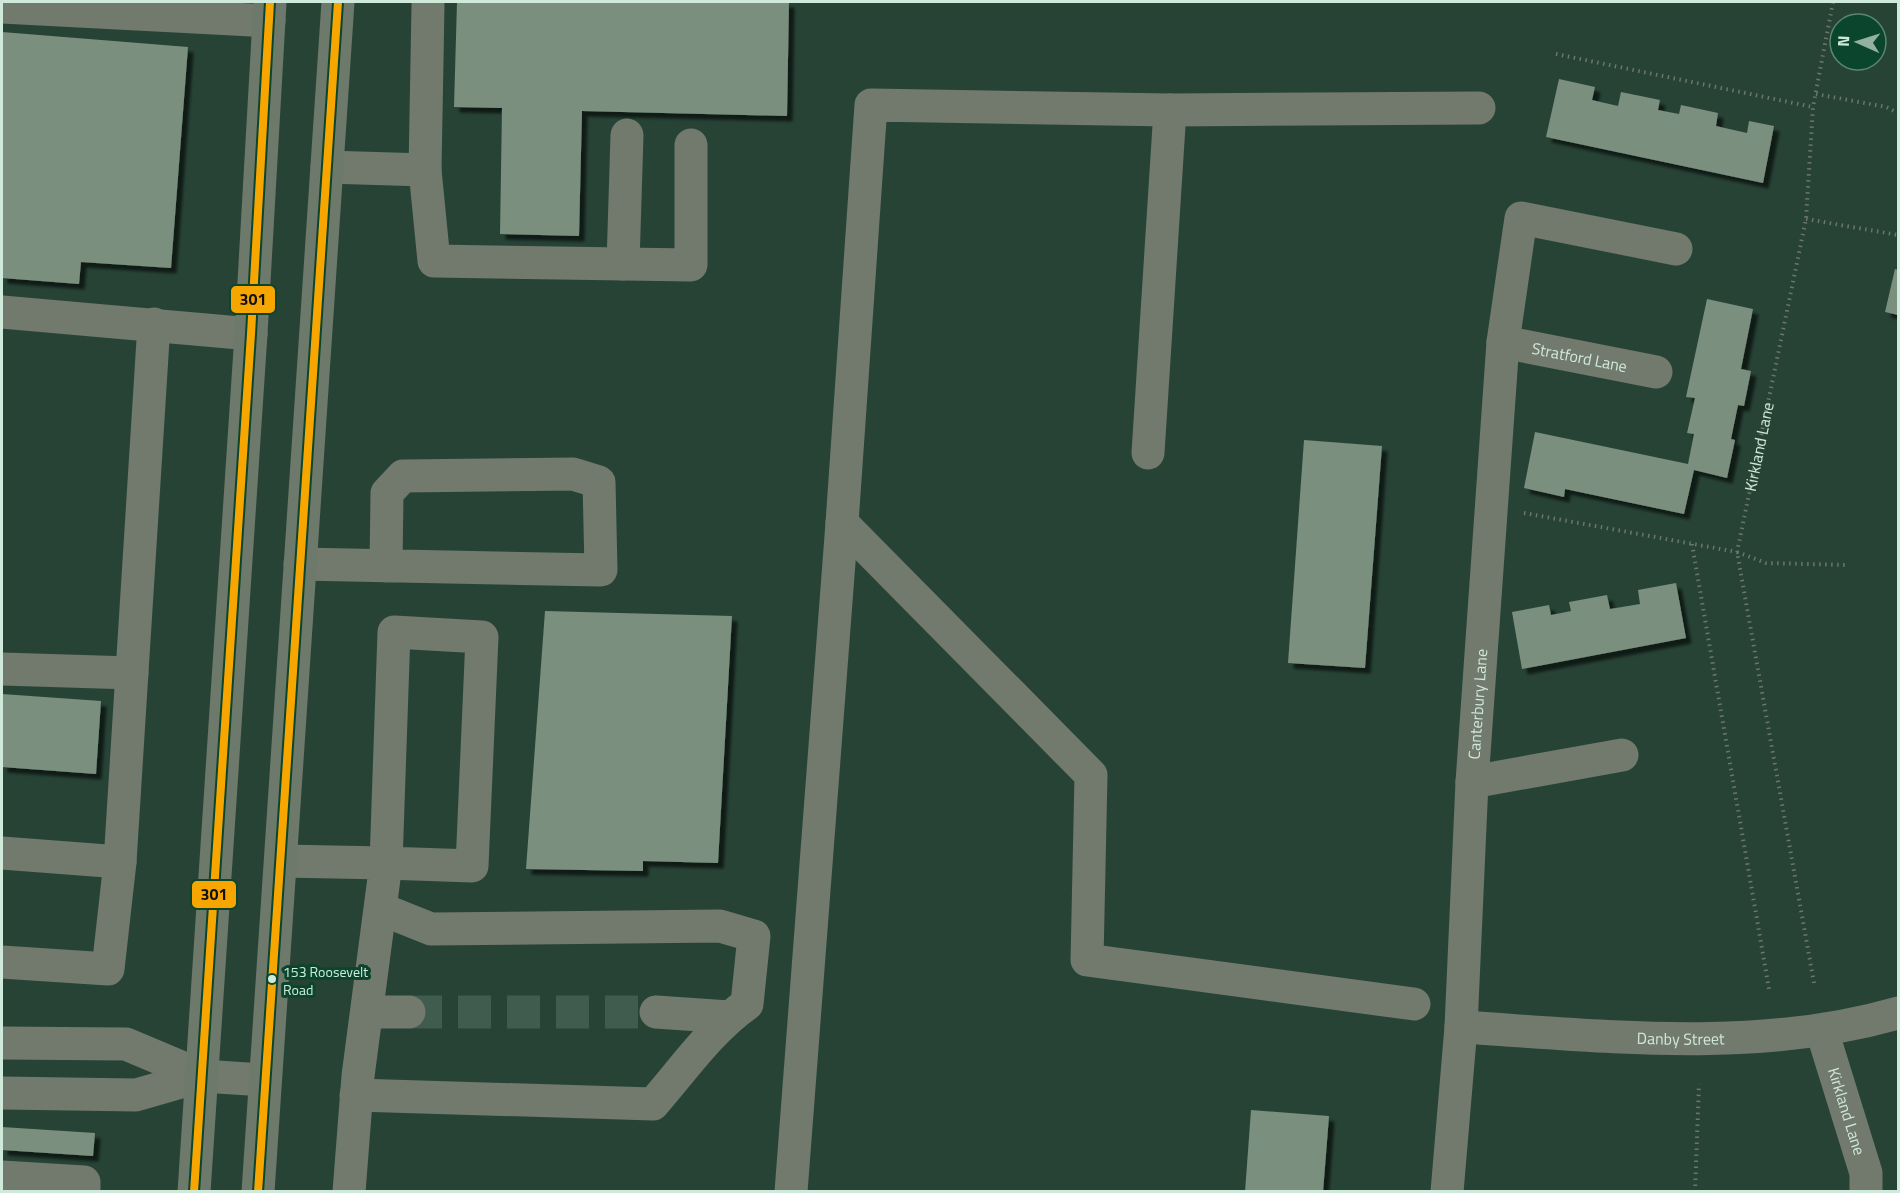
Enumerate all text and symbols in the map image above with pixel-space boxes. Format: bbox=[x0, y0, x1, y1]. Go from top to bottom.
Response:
north arrow bbox=[1828, 12, 1888, 72]
text: N bbox=[1831, 35, 1855, 47]
line badge: 301 bbox=[230, 285, 276, 314]
text: 301 bbox=[240, 287, 266, 311]
street label: Stratford Lane bbox=[1530, 336, 1629, 378]
street label: Kirkland Lane bbox=[1738, 400, 1780, 494]
street label: Canterbury Lane bbox=[1462, 648, 1493, 760]
line badge: 301 bbox=[191, 880, 237, 909]
text: 301 bbox=[201, 882, 227, 906]
place label: 153 Roosevelt Road bbox=[283, 961, 368, 1000]
marker: 153 Roosevelt Road bbox=[266, 973, 278, 985]
street label: Danby Street bbox=[1636, 1026, 1725, 1051]
street label: Kirkland Lane bbox=[1822, 1064, 1872, 1158]

